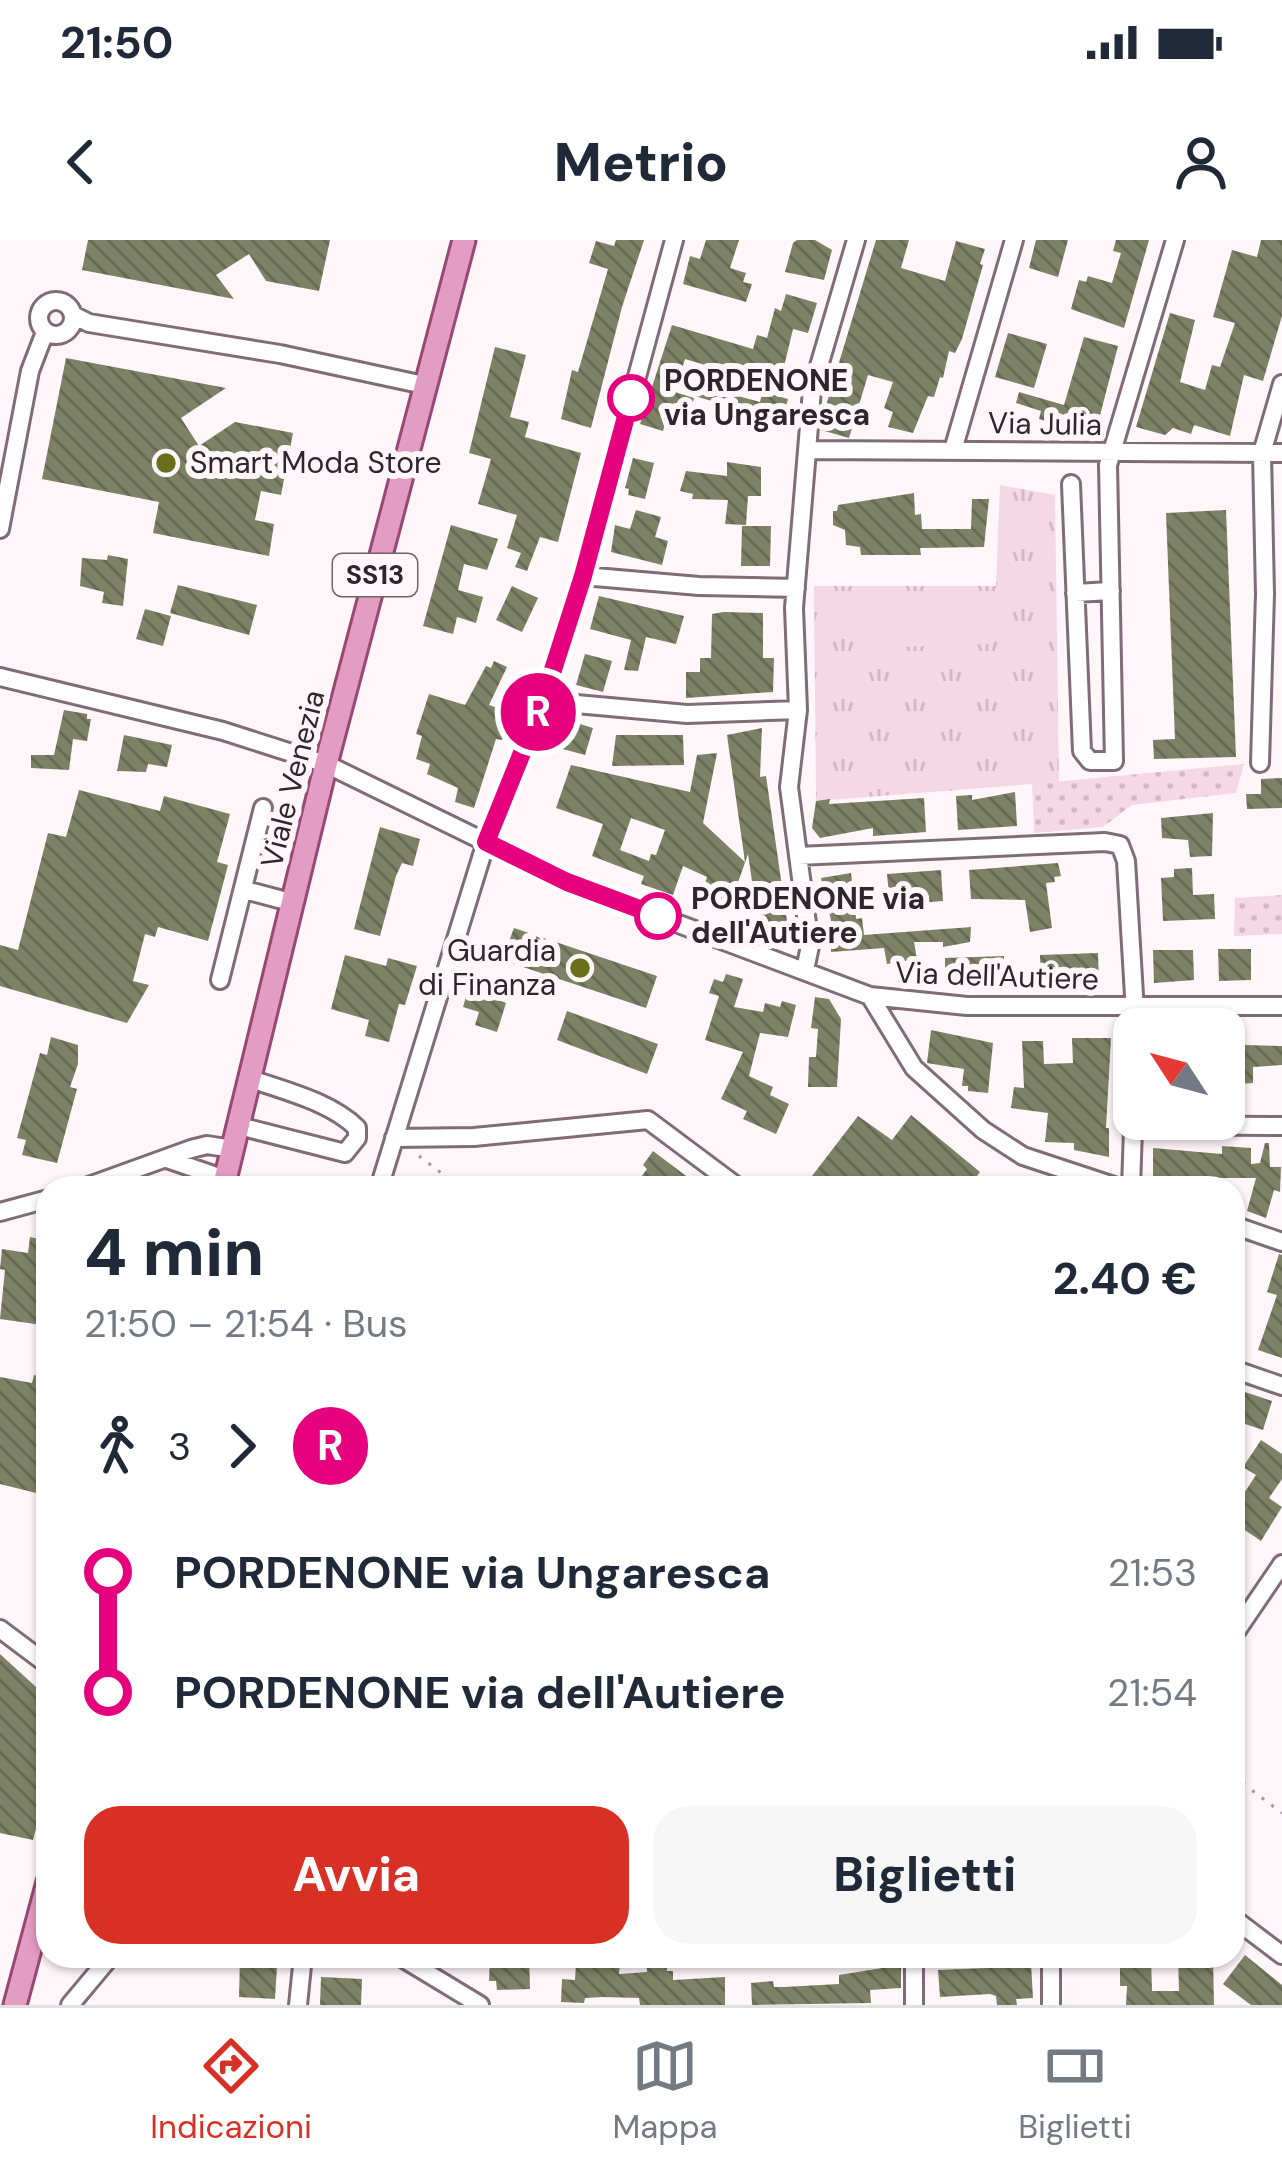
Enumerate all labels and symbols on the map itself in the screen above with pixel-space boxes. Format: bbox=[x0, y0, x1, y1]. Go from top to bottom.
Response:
place label: PORDENONE via Ungaresca bbox=[664, 361, 870, 434]
marker: PORDENONE via Ungaresca bbox=[609, 376, 653, 420]
street label: Via Julia bbox=[988, 403, 1102, 444]
place label: Smart Moda Store bbox=[190, 443, 442, 482]
marker: Smart Moda Store bbox=[153, 450, 179, 476]
road number: SS13 bbox=[333, 554, 417, 596]
line badge: R bbox=[499, 673, 577, 751]
street label: Viale Venezia bbox=[252, 686, 333, 872]
place label: PORDENONE via dell'Autiere bbox=[691, 879, 925, 952]
marker: PORDENONE via dell'Autiere bbox=[636, 894, 680, 938]
place label: Guardia di Finanza bbox=[418, 931, 556, 1004]
street label: Via dell'Autiere bbox=[894, 952, 1100, 999]
marker: Guardia di Finanza bbox=[567, 955, 593, 981]
north arrow bbox=[1113, 1008, 1245, 1140]

